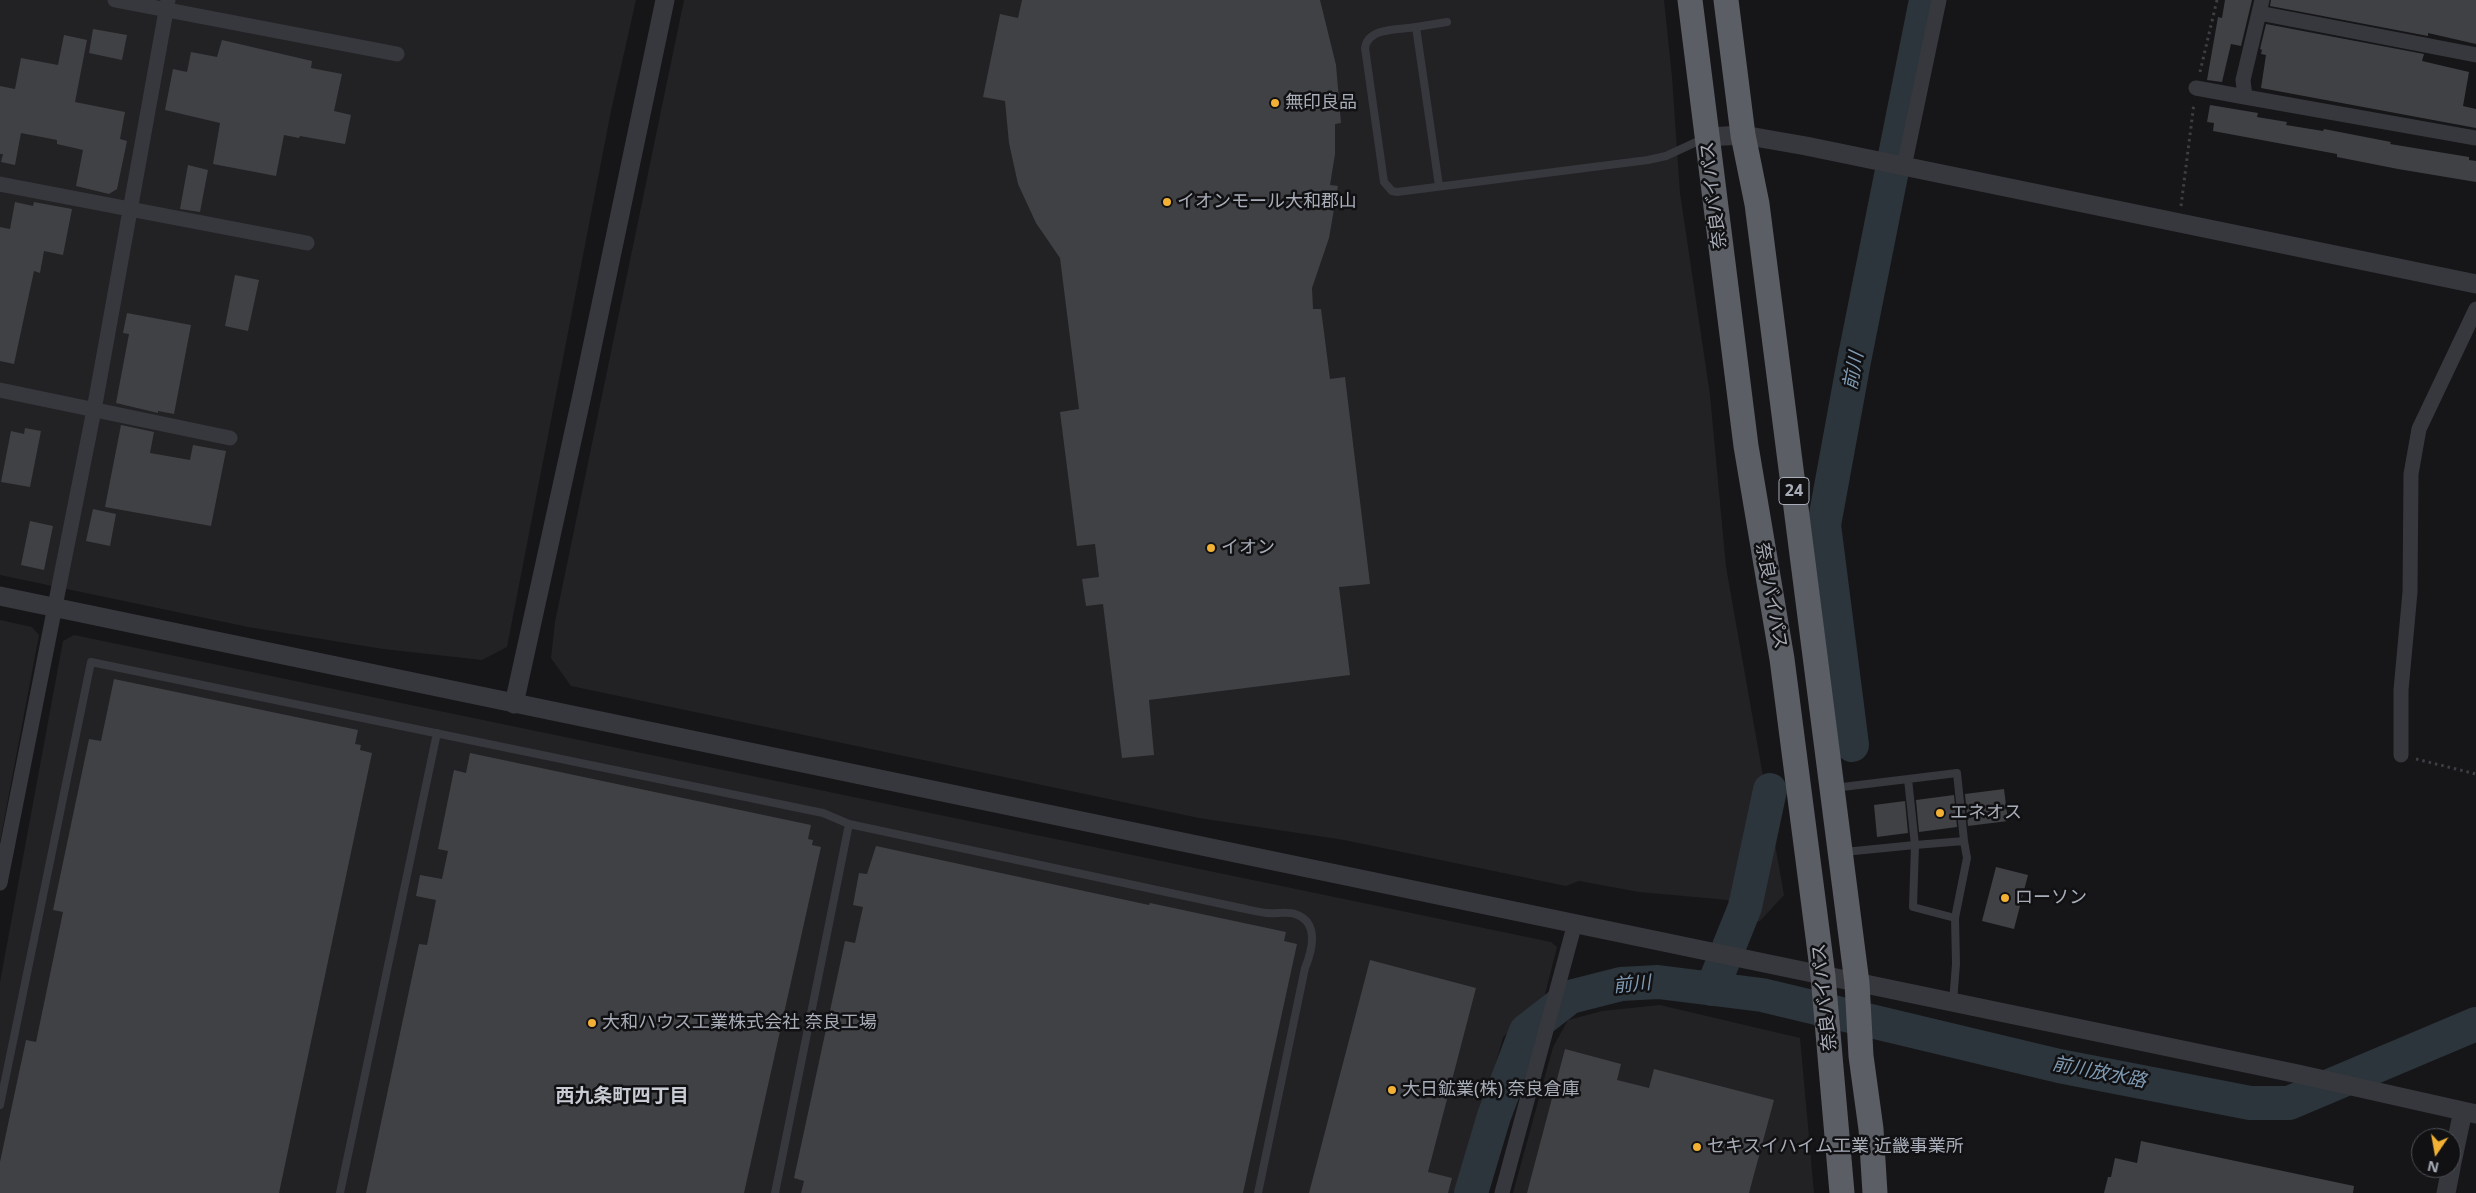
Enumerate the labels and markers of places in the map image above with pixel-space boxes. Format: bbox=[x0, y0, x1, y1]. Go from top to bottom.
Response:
place label: 無印良品 bbox=[1285, 92, 1357, 114]
marker: 無印良品 bbox=[1269, 97, 1281, 109]
place label: イオンモール大和郡山 bbox=[1177, 191, 1357, 213]
marker: イオンモール大和郡山 bbox=[1161, 196, 1173, 208]
place label: イオン bbox=[1221, 537, 1275, 559]
marker: イオン bbox=[1205, 542, 1217, 554]
place label: エネオス bbox=[1950, 802, 2022, 824]
marker: エネオス bbox=[1934, 807, 1946, 819]
place label: ローソン bbox=[2015, 887, 2087, 909]
marker: ローソン bbox=[1999, 892, 2011, 904]
place label: 大和ハウス工業株式会社 奈良工場 bbox=[602, 1012, 877, 1034]
marker: 大和ハウス工業株式会社 奈良工場 bbox=[586, 1017, 598, 1029]
place label: 大日鉱業(株) 奈良倉庫 bbox=[1402, 1079, 1579, 1101]
marker: 大日鉱業(株) 奈良倉庫 bbox=[1386, 1084, 1398, 1096]
place label: セキスイハイム工業 近畿事業所 bbox=[1707, 1136, 1964, 1158]
marker: セキスイハイム工業 近畿事業所 bbox=[1691, 1141, 1703, 1153]

